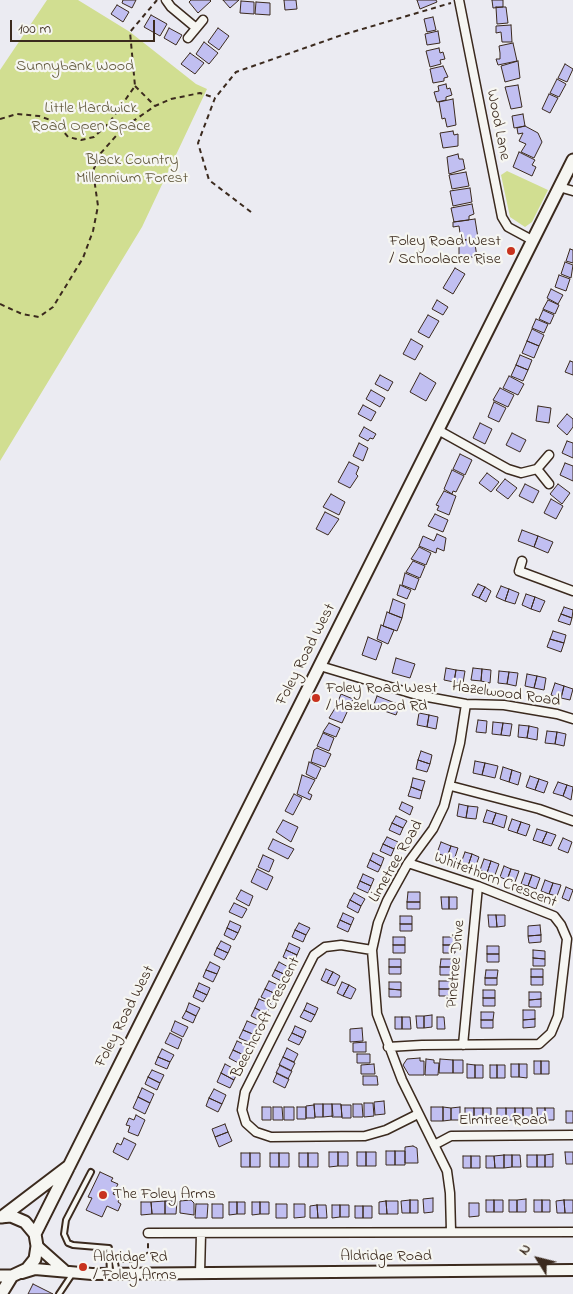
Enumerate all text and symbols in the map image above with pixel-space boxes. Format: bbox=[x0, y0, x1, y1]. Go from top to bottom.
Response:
scale bar bbox=[12, 10, 158, 42]
text: 100 m bbox=[18, 18, 51, 40]
park label: Sunnybank Wood bbox=[16, 57, 134, 77]
street label: Wood Lane bbox=[481, 88, 513, 162]
park label: Little Hardwick Road Open Space bbox=[32, 99, 150, 137]
park label: Black Country Millennium Forest bbox=[76, 151, 188, 189]
place label: Foley Road West / Schoolacre Rise bbox=[389, 232, 501, 270]
marker: Foley Road West / Schoolacre Rise bbox=[505, 245, 517, 257]
street label: Foley Road West bbox=[273, 601, 341, 709]
street label: Hazelwood Road bbox=[451, 678, 561, 712]
place label: Foley Road West / Hazelwood Rd bbox=[326, 679, 437, 717]
marker: Foley Road West / Hazelwood Rd bbox=[310, 692, 322, 704]
street label: Limetree Road bbox=[366, 817, 428, 907]
street label: Whitethorn Crescent bbox=[431, 849, 559, 913]
street label: Pinetree Drive bbox=[444, 919, 470, 1009]
street label: Beechcroft Crescent bbox=[228, 954, 306, 1082]
street label: Foley Road West bbox=[92, 963, 160, 1071]
street label: Elmtree Road bbox=[459, 1111, 547, 1131]
place label: The Foley Arms bbox=[113, 1185, 216, 1205]
marker: The Foley Arms bbox=[97, 1189, 109, 1201]
north arrow bbox=[513, 1234, 563, 1284]
text: N bbox=[514, 1240, 537, 1260]
street label: Aldridge Road bbox=[340, 1247, 432, 1267]
place label: Aldridge Rd / Foley Arms bbox=[93, 1248, 177, 1286]
marker: Aldridge Rd / Foley Arms bbox=[77, 1261, 89, 1273]

